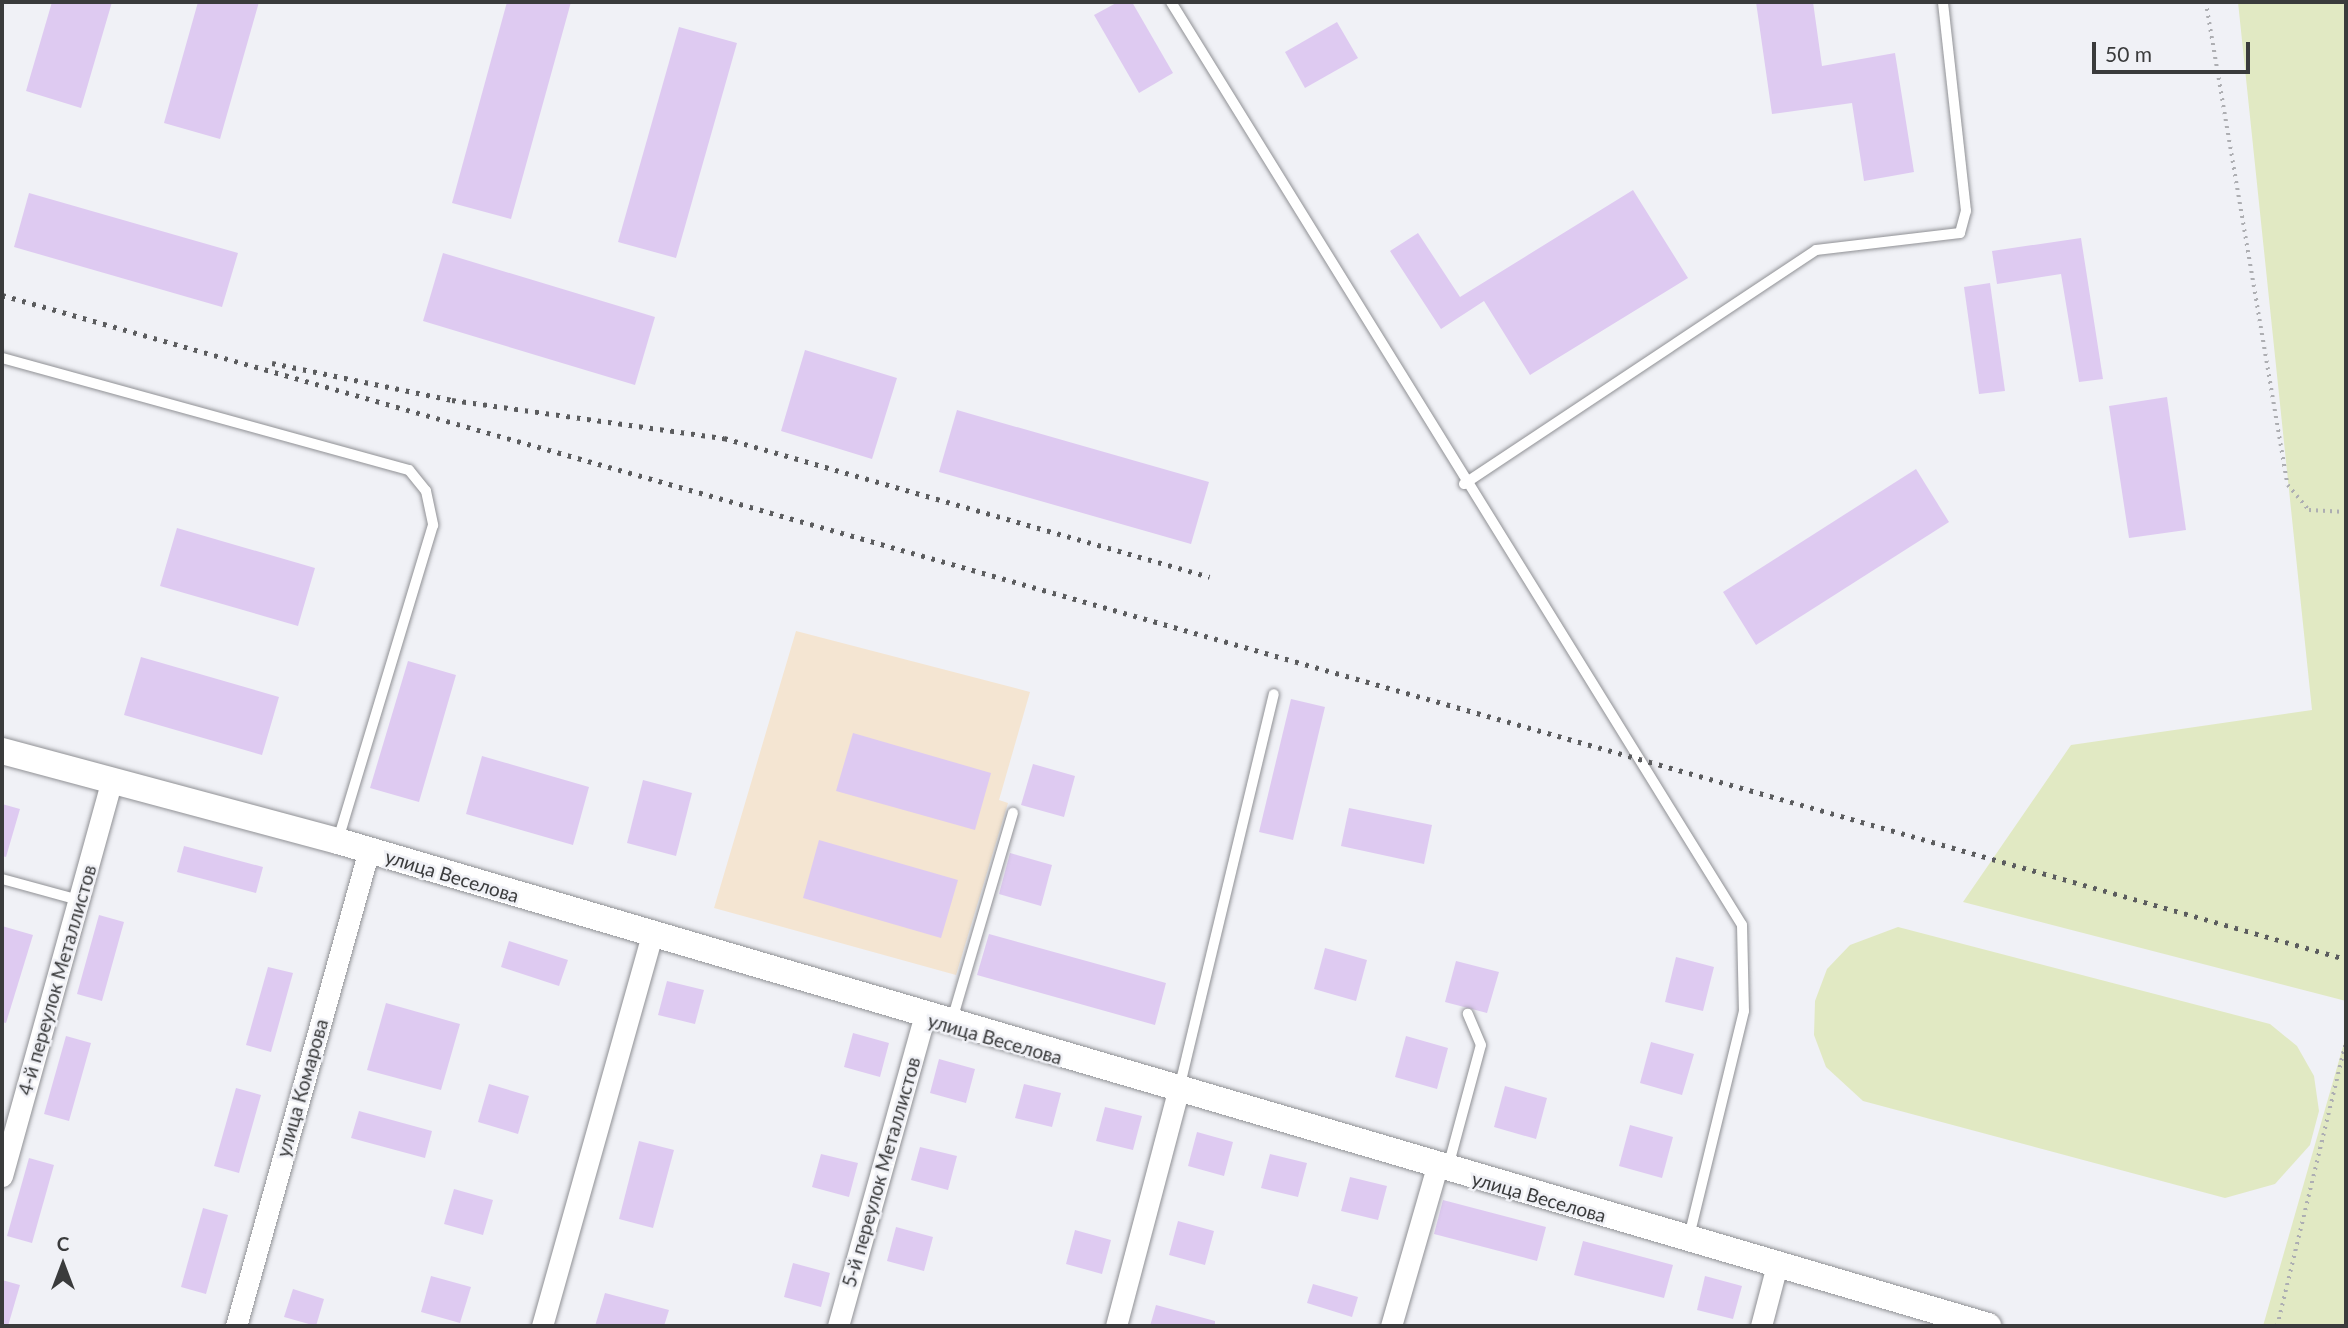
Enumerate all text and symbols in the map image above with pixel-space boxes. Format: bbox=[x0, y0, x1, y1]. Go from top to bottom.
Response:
scale bar bbox=[2096, 28, 2254, 72]
text: 50 m bbox=[2105, 41, 2152, 66]
street label: улица Веселова bbox=[382, 845, 522, 907]
street label: 4-й переулок Металлистов bbox=[13, 862, 101, 1098]
street label: улица Веселова bbox=[925, 1009, 1065, 1069]
street label: улица Комарова bbox=[271, 1016, 333, 1160]
street label: 5-й переулок Металлистов bbox=[837, 1054, 925, 1290]
street label: улица Веселова bbox=[1469, 1167, 1609, 1227]
north arrow bbox=[28, 1230, 98, 1300]
text: С bbox=[57, 1232, 69, 1255]

